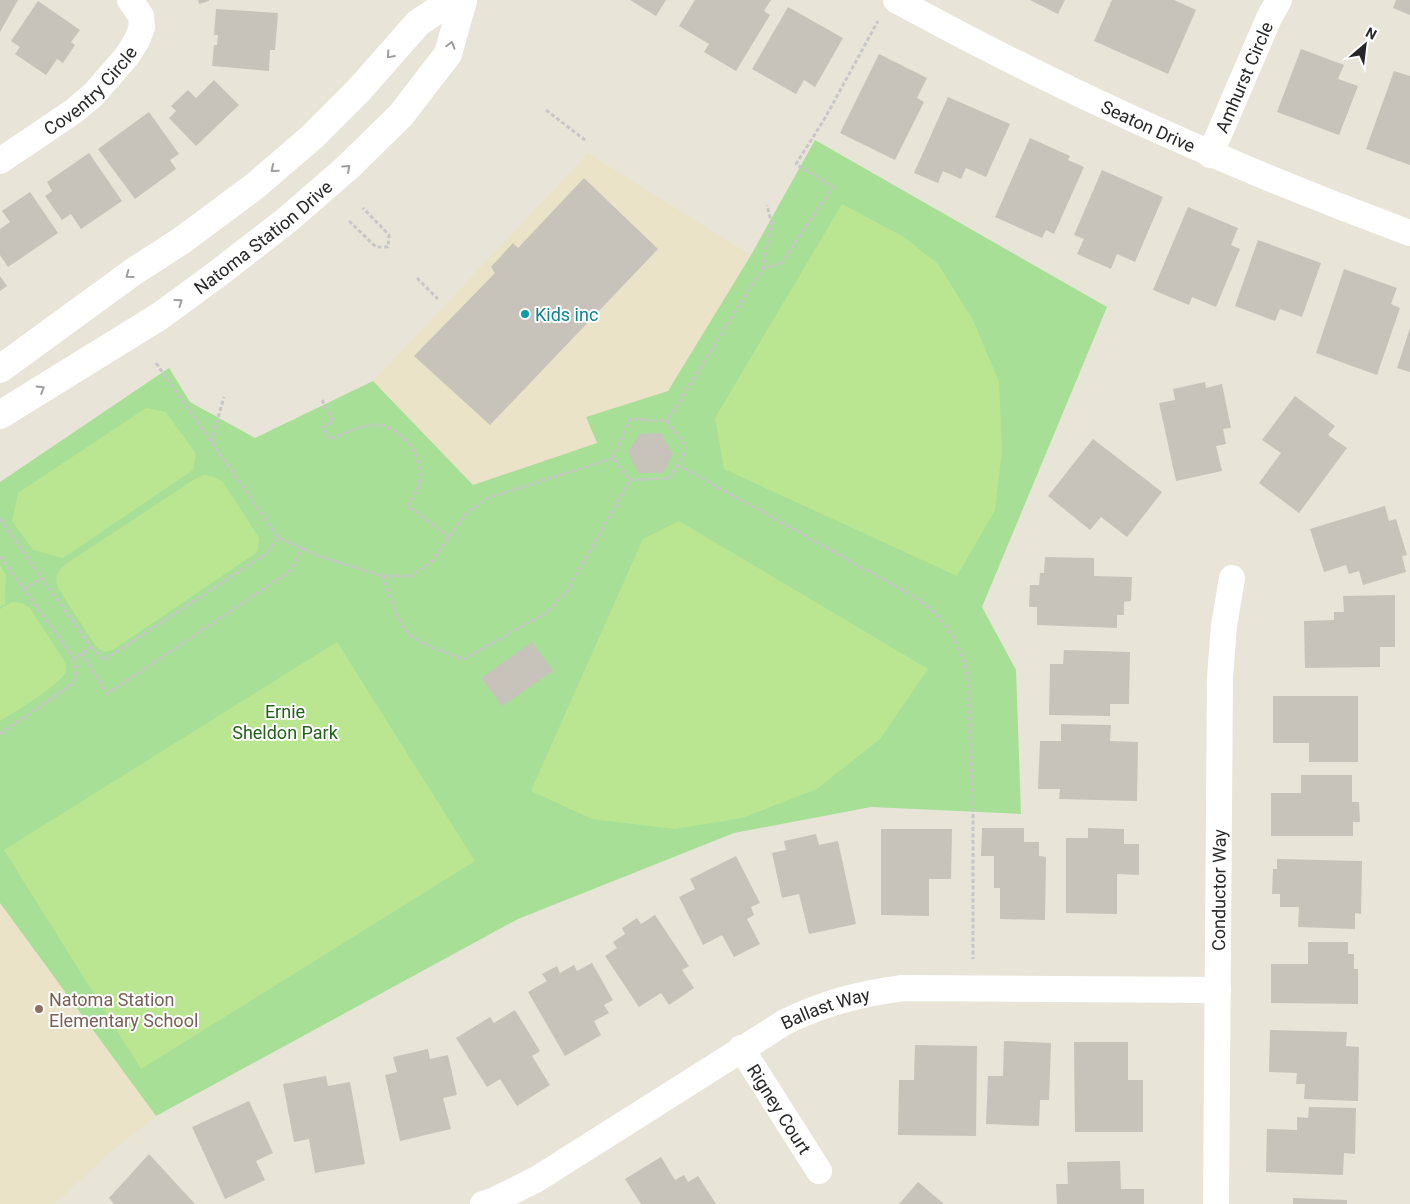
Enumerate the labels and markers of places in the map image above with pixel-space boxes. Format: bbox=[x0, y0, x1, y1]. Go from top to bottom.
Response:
place label: Kids inc bbox=[535, 304, 598, 325]
marker: Kids inc bbox=[519, 308, 531, 320]
place label: Natoma Station Elementary School bbox=[49, 989, 198, 1031]
marker: Natoma Station Elementary School bbox=[33, 1003, 45, 1015]

